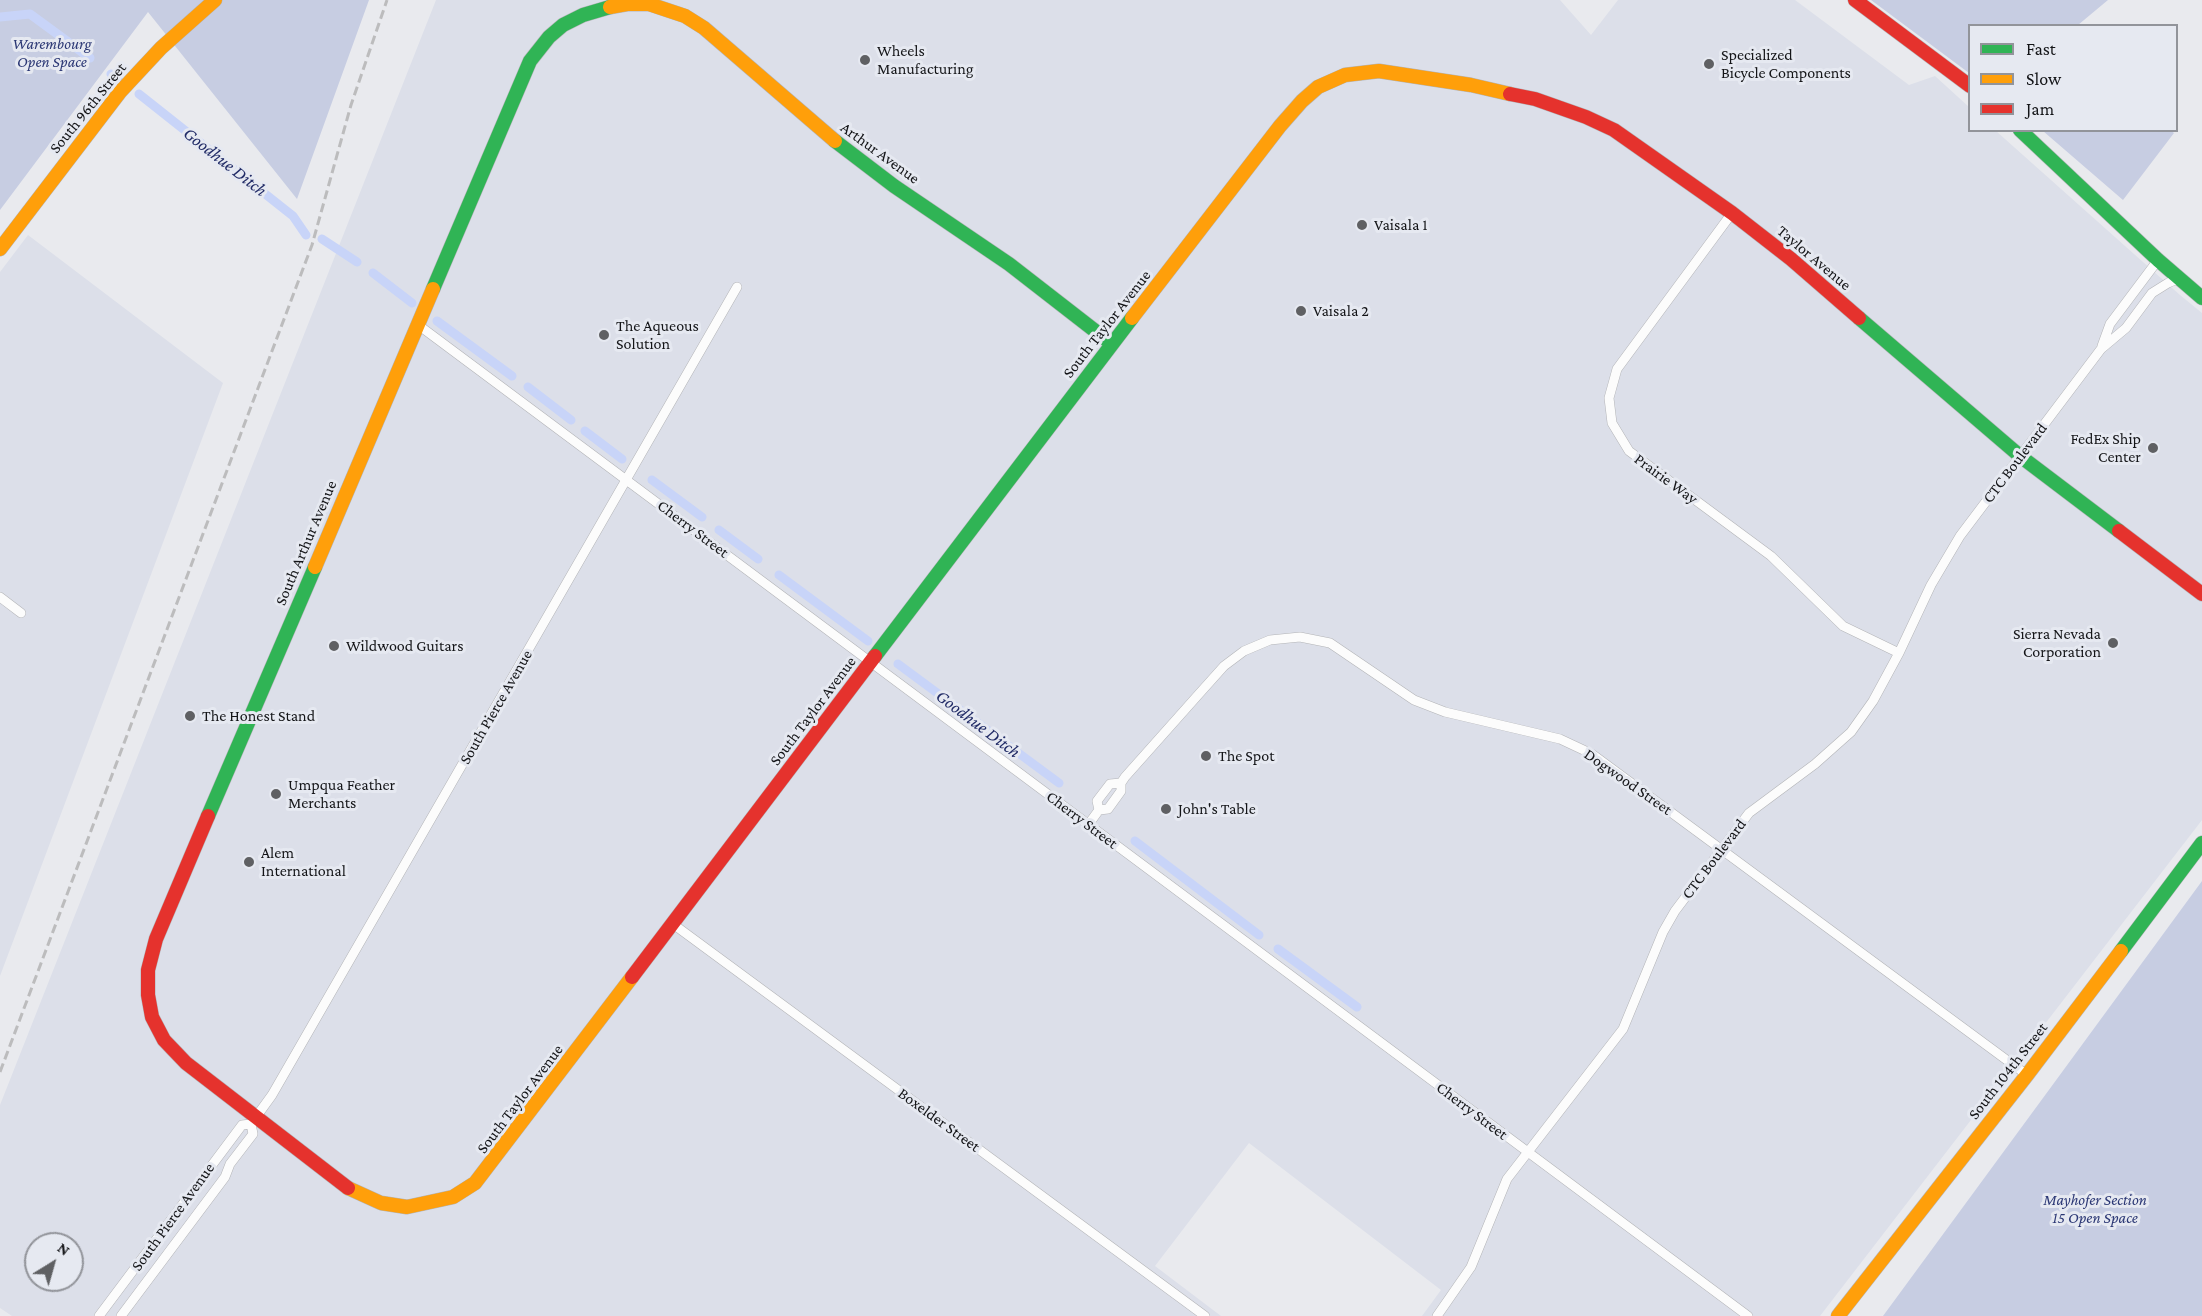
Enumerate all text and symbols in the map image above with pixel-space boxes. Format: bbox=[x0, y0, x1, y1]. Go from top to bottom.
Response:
legend bbox=[1968, 24, 2178, 132]
park label: Warembourg Open Space bbox=[12, 34, 92, 72]
text: Fast bbox=[2026, 39, 2056, 59]
place label: Wheels Manufacturing bbox=[877, 41, 974, 79]
place label: Specialized Bicycle Components bbox=[1721, 45, 1851, 83]
marker: Wheels Manufacturing bbox=[858, 53, 872, 67]
marker: Specialized Bicycle Components bbox=[1702, 57, 1716, 71]
street label: South 96th Street bbox=[46, 59, 130, 157]
text: Slow bbox=[2026, 69, 2061, 89]
text: Jam bbox=[2026, 99, 2054, 119]
street label: Arthur Avenue bbox=[837, 118, 923, 188]
water label: Goodhue Ditch bbox=[179, 123, 271, 201]
place label: Vaisala 1 bbox=[1374, 215, 1428, 235]
marker: Vaisala 1 bbox=[1355, 218, 1369, 232]
street label: Taylor Avenue bbox=[1773, 221, 1855, 295]
street label: South Taylor Avenue bbox=[1059, 266, 1155, 382]
place label: Vaisala 2 bbox=[1313, 301, 1369, 321]
marker: Vaisala 2 bbox=[1294, 304, 1308, 318]
place label: The Aqueous Solution bbox=[616, 316, 699, 354]
marker: The Aqueous Solution bbox=[597, 328, 611, 342]
street label: CTC Boulevard bbox=[1979, 419, 2051, 507]
place label: FedEx Ship Center bbox=[2070, 429, 2141, 467]
marker: FedEx Ship Center bbox=[2146, 441, 2160, 455]
street label: Prairie Way bbox=[1631, 450, 1701, 508]
street label: South Arthur Avenue bbox=[271, 478, 341, 608]
street label: Cherry Street bbox=[654, 496, 732, 562]
place label: Sierra Nevada Corporation bbox=[2013, 624, 2101, 662]
place label: Wildwood Guitars bbox=[346, 636, 463, 656]
marker: Sierra Nevada Corporation bbox=[2106, 636, 2120, 650]
marker: Wildwood Guitars bbox=[327, 639, 341, 653]
street label: South Pierce Avenue bbox=[455, 646, 537, 768]
street label: South Taylor Avenue bbox=[766, 653, 860, 769]
water label: Goodhue Ditch bbox=[931, 685, 1025, 763]
place label: The Honest Stand bbox=[202, 706, 315, 726]
marker: The Honest Stand bbox=[183, 709, 197, 723]
street label: Dogwood Street bbox=[1580, 745, 1676, 819]
place label: The Spot bbox=[1218, 746, 1274, 766]
marker: The Spot bbox=[1199, 749, 1213, 763]
place label: Umpqua Feather Merchants bbox=[288, 775, 395, 813]
marker: Umpqua Feather Merchants bbox=[269, 787, 283, 801]
street label: Cherry Street bbox=[1043, 787, 1121, 853]
place label: John's Table bbox=[1178, 799, 1256, 819]
marker: John's Table bbox=[1159, 802, 1173, 816]
street label: CTC Boulevard bbox=[1678, 815, 1750, 903]
place label: Alem International bbox=[261, 843, 346, 881]
marker: Alem International bbox=[242, 855, 256, 869]
street label: South 104th Street bbox=[1964, 1019, 2052, 1123]
street label: South Taylor Avenue bbox=[473, 1041, 567, 1157]
street label: Cherry Street bbox=[1433, 1078, 1511, 1144]
street label: Boxelder Street bbox=[894, 1084, 984, 1156]
street label: South Pierce Avenue bbox=[127, 1159, 219, 1275]
park label: Mayhofer Section 15 Open Space bbox=[2043, 1190, 2147, 1228]
north arrow bbox=[24, 1232, 84, 1292]
text: N bbox=[54, 1239, 73, 1259]

